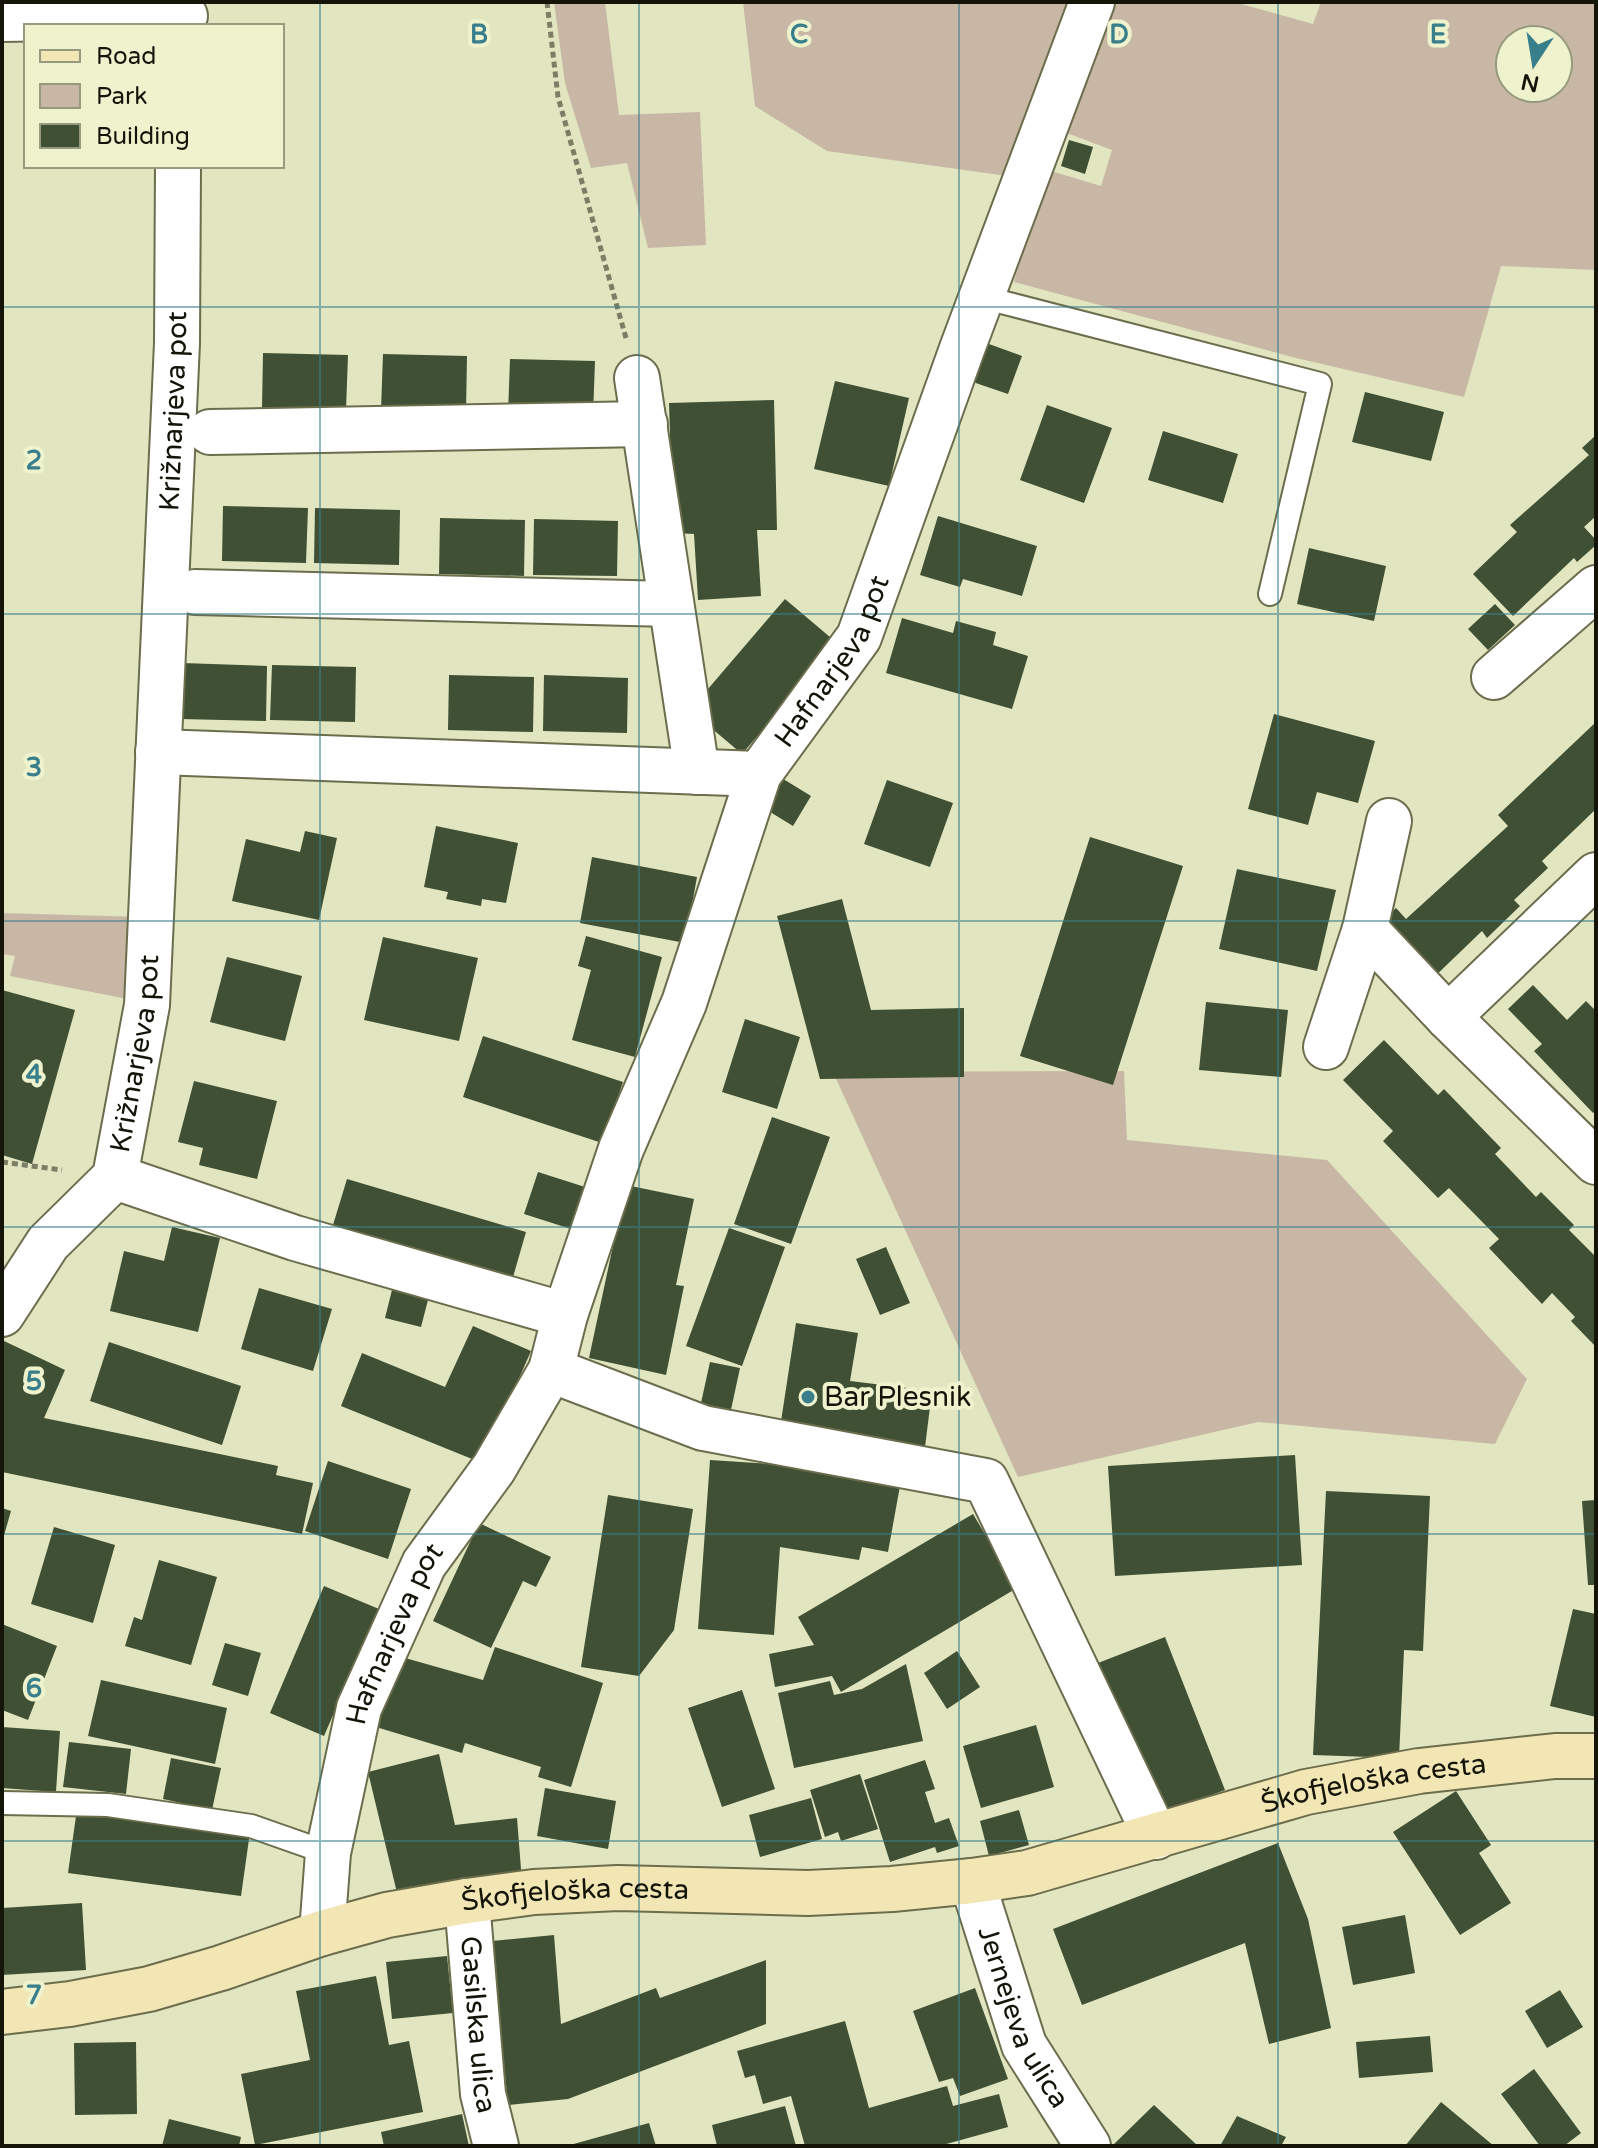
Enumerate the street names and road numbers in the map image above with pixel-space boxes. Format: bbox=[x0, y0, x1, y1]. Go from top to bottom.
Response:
street label: Križnarjeva pot bbox=[152, 311, 194, 512]
street label: Hafnarjeva pot bbox=[767, 571, 897, 754]
street label: Križnarjeva pot bbox=[103, 954, 166, 1155]
street label: Hafnarjeva pot bbox=[339, 1536, 451, 1728]
street label: Škofjeloška cesta bbox=[1257, 1747, 1488, 1821]
street label: Škofjeloška cesta bbox=[459, 1871, 690, 1919]
street label: Jernejeva ulica bbox=[970, 1922, 1077, 2114]
street label: Gasilska ulica bbox=[453, 1935, 504, 2117]

